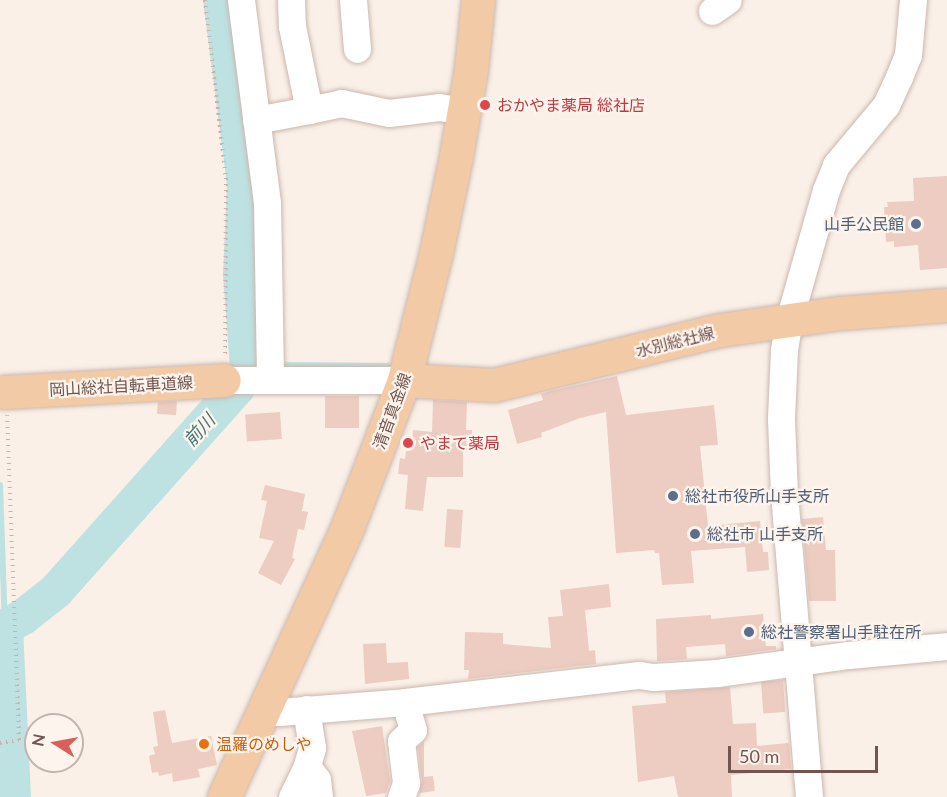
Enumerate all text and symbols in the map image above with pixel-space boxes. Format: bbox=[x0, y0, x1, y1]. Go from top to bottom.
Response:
place label: おかやま薬局 総社店 bbox=[497, 95, 645, 115]
marker: おかやま薬局 総社店 bbox=[478, 98, 492, 112]
place label: 山手公民館 bbox=[824, 214, 904, 234]
marker: 山手公民館 bbox=[909, 217, 923, 231]
street label: 水別総社線 bbox=[634, 323, 716, 361]
street label: 清音真金線 bbox=[369, 370, 415, 452]
street label: 岡山総社自転車道線 bbox=[49, 373, 193, 399]
water label: 前川 bbox=[179, 409, 219, 451]
place label: やまて薬局 bbox=[420, 433, 500, 453]
marker: やまて薬局 bbox=[401, 436, 415, 450]
place label: 総社市役所山手支所 bbox=[685, 486, 829, 506]
marker: 総社市役所山手支所 bbox=[666, 489, 680, 503]
place label: 総社市 山手支所 bbox=[707, 524, 823, 544]
marker: 総社市 山手支所 bbox=[688, 527, 702, 541]
place label: 総社警察署山手駐在所 bbox=[761, 622, 921, 642]
marker: 総社警察署山手駐在所 bbox=[742, 625, 756, 639]
north arrow bbox=[24, 713, 84, 773]
text: N bbox=[27, 732, 48, 748]
place label: 温羅のめしや bbox=[216, 734, 312, 754]
scale bar bbox=[731, 734, 881, 772]
marker: 温羅のめしや bbox=[197, 737, 211, 751]
text: 50 m bbox=[739, 745, 779, 767]

